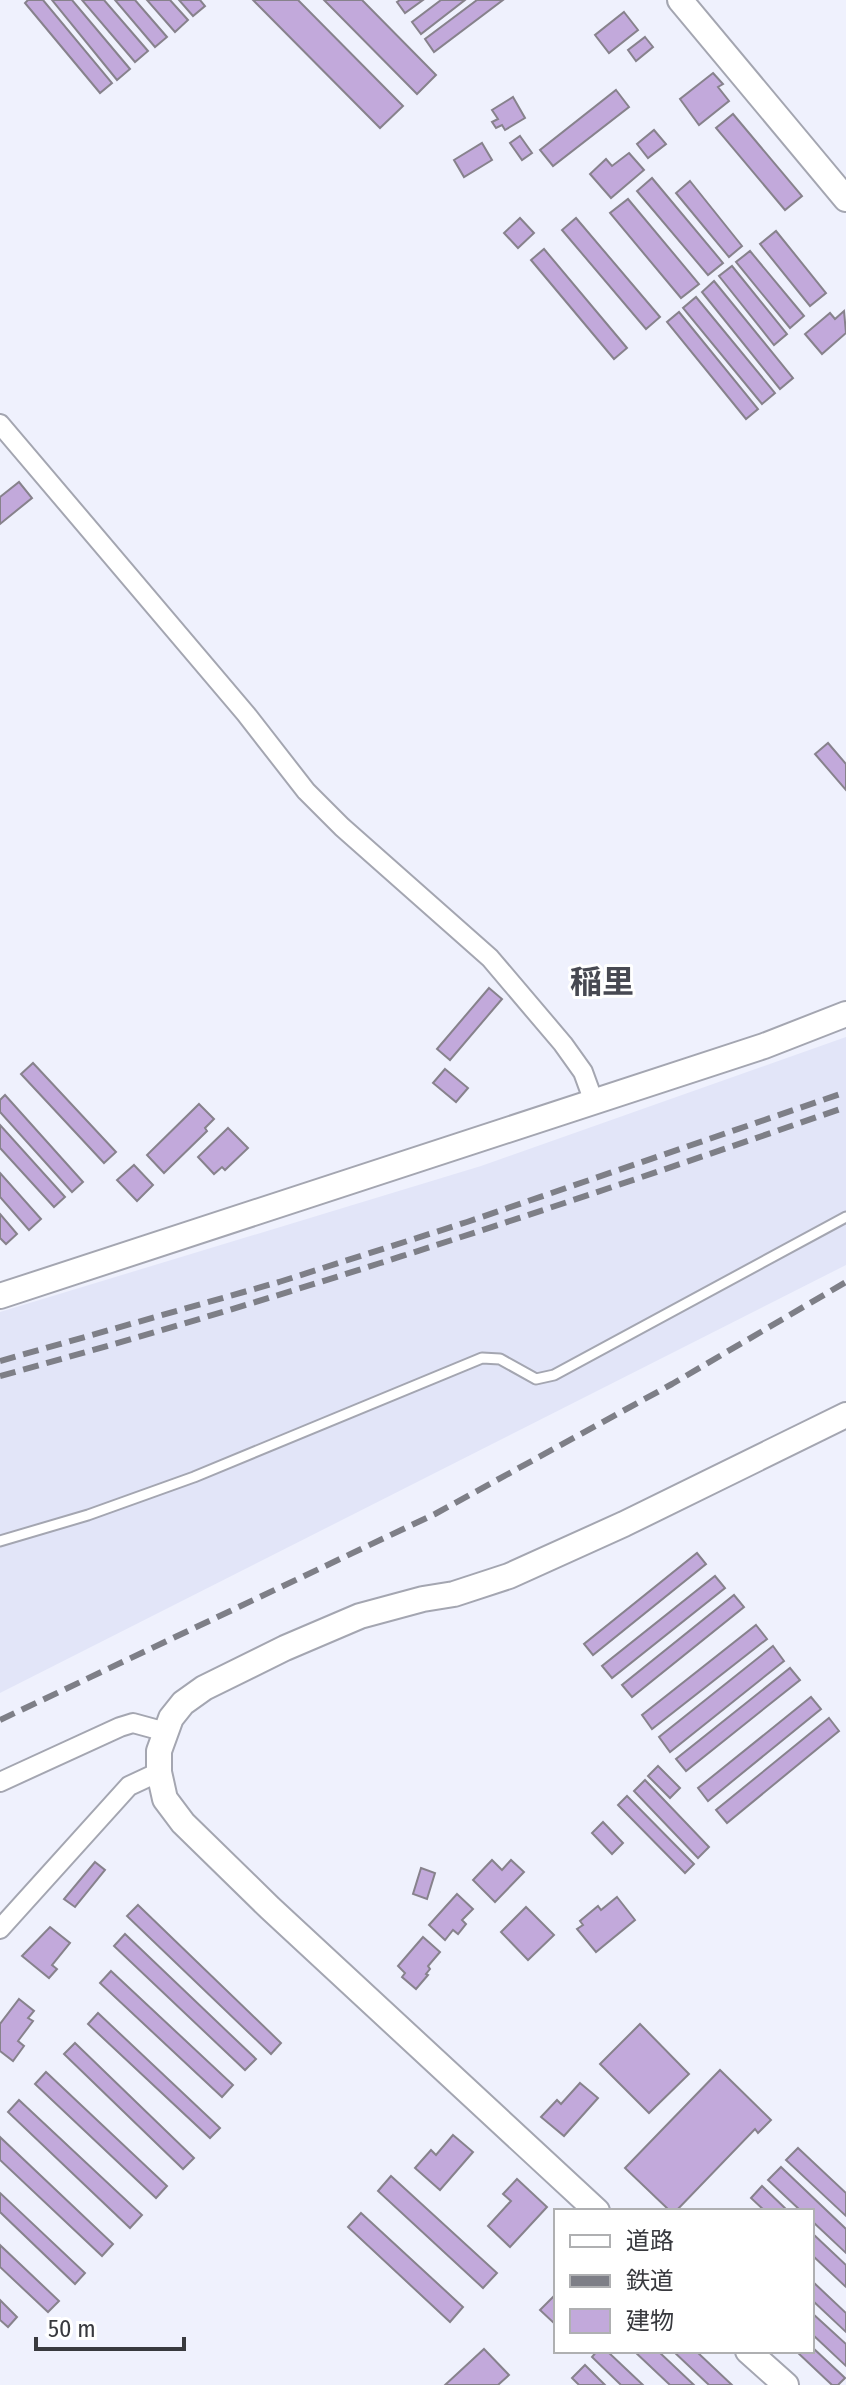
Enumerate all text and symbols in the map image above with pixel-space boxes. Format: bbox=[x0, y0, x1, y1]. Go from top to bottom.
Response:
district label: 稲里 bbox=[570, 963, 634, 1001]
legend bbox=[554, 2209, 814, 2353]
text: 道路 bbox=[626, 2227, 674, 2255]
text: 鉄道 bbox=[626, 2267, 674, 2295]
scale bar bbox=[36, 2301, 184, 2351]
text: 建物 bbox=[626, 2307, 674, 2335]
text: 50 m bbox=[48, 2315, 96, 2343]

